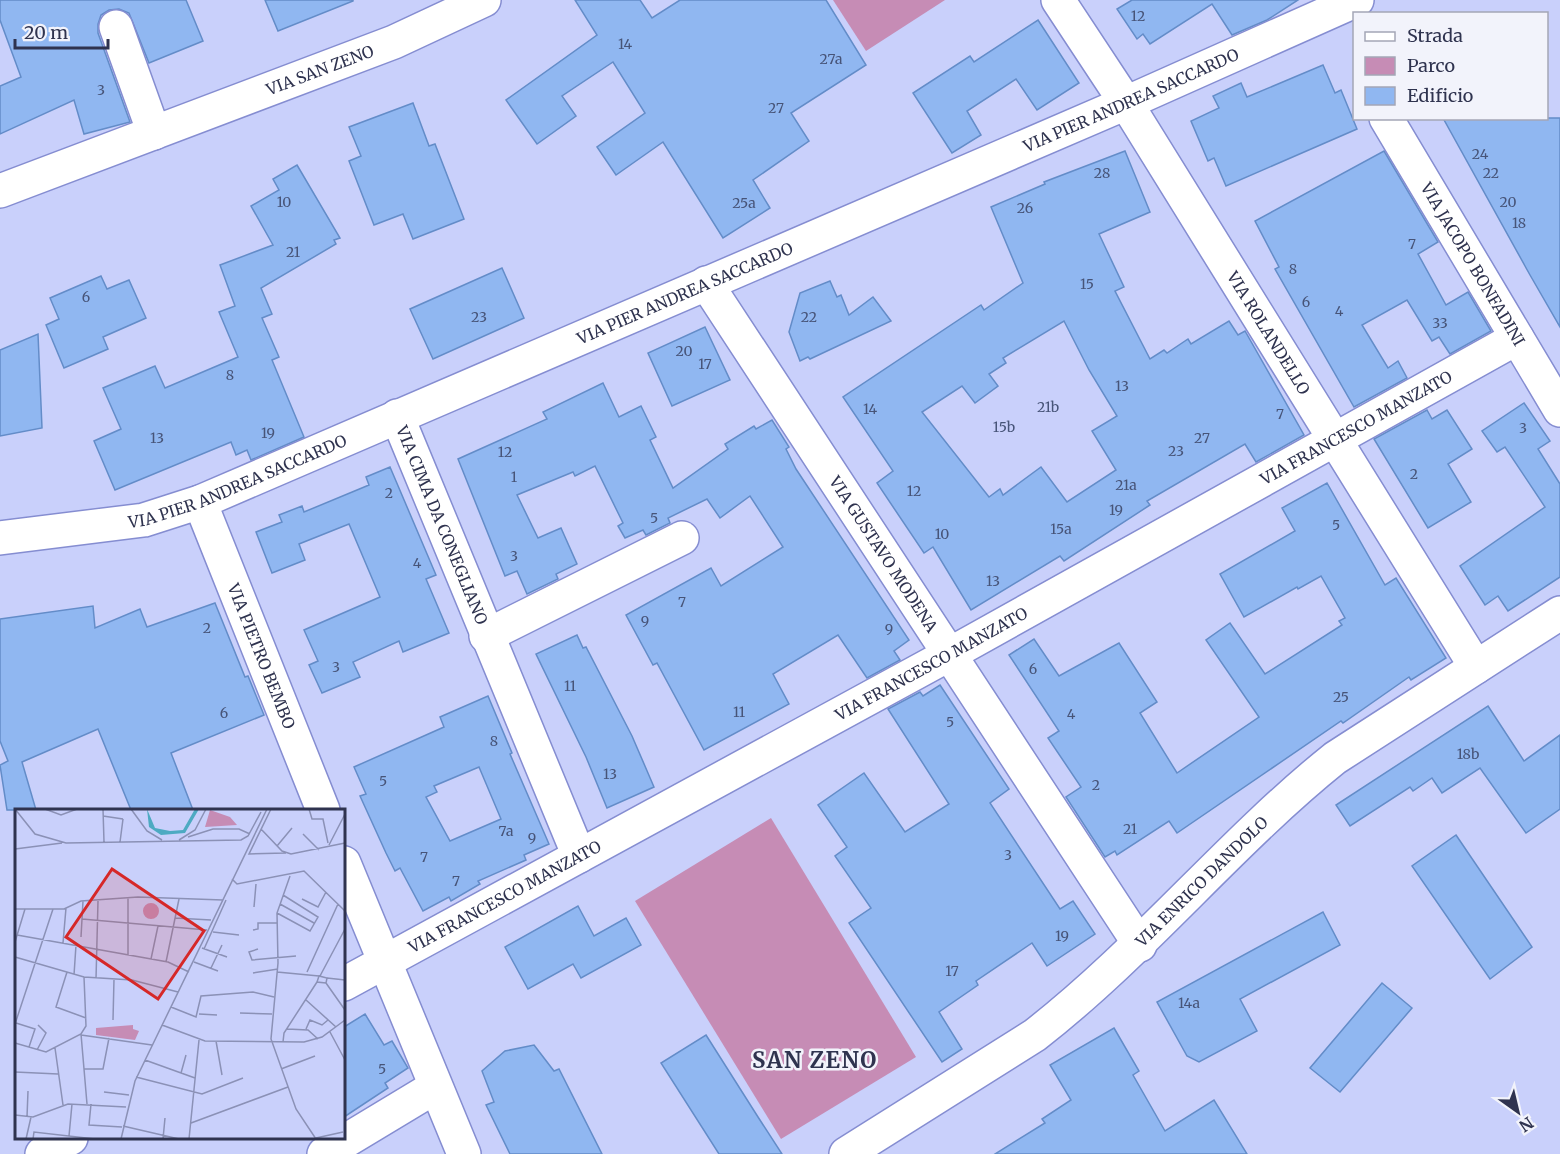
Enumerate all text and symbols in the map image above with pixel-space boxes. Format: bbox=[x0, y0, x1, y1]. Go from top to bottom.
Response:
house number: 12 bbox=[1131, 7, 1145, 25]
scale bar bbox=[15, 12, 108, 50]
legend bbox=[1353, 12, 1548, 120]
text: 20 m bbox=[24, 21, 68, 44]
text: Strada bbox=[1407, 24, 1463, 47]
house number: 14 bbox=[618, 35, 632, 53]
street label: VIA SAN ZENO bbox=[262, 40, 377, 100]
street label: VIA PIER ANDREA SACCARDO bbox=[1019, 44, 1242, 156]
house number: 27a bbox=[820, 50, 843, 68]
text: Parco bbox=[1407, 54, 1455, 77]
house number: 3 bbox=[97, 81, 105, 99]
text: Edificio bbox=[1407, 84, 1473, 107]
house number: 27 bbox=[768, 99, 784, 117]
house number: 24 bbox=[1472, 145, 1489, 163]
house number: 28 bbox=[1094, 164, 1110, 182]
house number: 22 bbox=[1483, 164, 1499, 182]
street label: VIA JACOPO BONFADINI bbox=[1416, 178, 1529, 349]
house number: 10 bbox=[277, 193, 291, 211]
house number: 20 bbox=[1499, 193, 1517, 211]
house number: 25a bbox=[732, 194, 756, 212]
house number: 26 bbox=[1017, 199, 1033, 217]
house number: 18 bbox=[1512, 214, 1526, 232]
house number: 7 bbox=[1408, 235, 1416, 253]
street label: VIA PIER ANDREA SACCARDO bbox=[573, 238, 796, 349]
house number: 21 bbox=[286, 243, 300, 261]
house number: 8 bbox=[1289, 260, 1297, 278]
street label: VIA ROLANDELLO bbox=[1222, 267, 1315, 399]
house number: 15 bbox=[1080, 275, 1094, 293]
house number: 6 bbox=[82, 288, 90, 306]
house number: 6 bbox=[1302, 293, 1310, 311]
house number: 4 bbox=[1335, 302, 1344, 320]
house number: 23 bbox=[471, 308, 487, 326]
house number: 22 bbox=[801, 308, 817, 326]
house number: 33 bbox=[1432, 314, 1448, 332]
house number: 20 bbox=[675, 342, 693, 360]
house number: 17 bbox=[698, 355, 712, 373]
house number: 8 bbox=[226, 366, 234, 384]
street label: VIA FRANCESCO MANZATO bbox=[1256, 366, 1456, 490]
house number: 13 bbox=[1115, 377, 1129, 395]
house number: 21b bbox=[1037, 398, 1059, 416]
house number: 14 bbox=[863, 400, 877, 418]
house number: 7 bbox=[1276, 405, 1284, 423]
house number: 15b bbox=[993, 418, 1015, 436]
house number: 3 bbox=[1519, 419, 1527, 437]
street label: VIA CIMA DA CONEGLIANO bbox=[392, 422, 492, 628]
house number: 19 bbox=[261, 424, 275, 442]
house number: 13 bbox=[150, 429, 164, 447]
house number: 27 bbox=[1194, 429, 1210, 447]
street label: VIA PIER ANDREA SACCARDO bbox=[126, 430, 350, 532]
house number: 23 bbox=[1168, 442, 1184, 460]
house number: 12 bbox=[498, 443, 512, 461]
house number: 2 bbox=[1410, 465, 1418, 483]
house number: 1 bbox=[511, 468, 517, 486]
street label: VIA GUSTAVO MODENA bbox=[825, 471, 942, 636]
house number: 21a bbox=[1115, 476, 1137, 494]
house number: 12 bbox=[907, 482, 921, 500]
house number: 2 bbox=[385, 484, 393, 502]
house number: 19 bbox=[1109, 501, 1123, 519]
house number: 5 bbox=[650, 509, 658, 527]
house number: 5 bbox=[1332, 516, 1340, 534]
house number: 15a bbox=[1050, 520, 1072, 538]
house number: 10 bbox=[935, 525, 949, 543]
house number: 3 bbox=[510, 547, 518, 565]
house number: 4 bbox=[413, 554, 422, 572]
house number: 13 bbox=[986, 572, 1000, 590]
street label: VIA PIETRO BEMBO bbox=[223, 580, 300, 732]
house number: 7 bbox=[678, 593, 686, 611]
street label: VIA FRANCESCO MANZATO bbox=[831, 603, 1032, 725]
house number: 9 bbox=[641, 612, 649, 630]
house number: 2 bbox=[203, 619, 211, 637]
house number: 9 bbox=[885, 620, 893, 638]
house number: 3 bbox=[332, 658, 340, 676]
house number: 6 bbox=[1029, 660, 1037, 678]
house number: 11 bbox=[564, 677, 576, 695]
house number: 25 bbox=[1333, 688, 1349, 706]
house number: 11 bbox=[733, 703, 745, 721]
house number: 6 bbox=[220, 704, 228, 722]
house number: 4 bbox=[1067, 705, 1076, 723]
house number: 5 bbox=[946, 713, 954, 731]
house number: 8 bbox=[490, 732, 498, 750]
house number: 18b bbox=[1457, 745, 1479, 763]
house number: 13 bbox=[603, 765, 617, 783]
house number: 5 bbox=[379, 772, 387, 790]
house number: 2 bbox=[1092, 776, 1100, 794]
inset map bbox=[15, 809, 345, 1139]
street label: VIA ENRICO DANDOLO bbox=[1131, 812, 1272, 952]
house number: 21 bbox=[1123, 820, 1137, 838]
house number: 7a bbox=[499, 822, 514, 840]
house number: 9 bbox=[528, 829, 536, 847]
street label: VIA FRANCESCO MANZATO bbox=[404, 836, 605, 958]
house number: 3 bbox=[1004, 846, 1012, 864]
house number: 7 bbox=[420, 848, 428, 866]
house number: 7 bbox=[452, 872, 460, 890]
house number: 19 bbox=[1055, 927, 1069, 945]
house number: 17 bbox=[945, 962, 959, 980]
house number: 14a bbox=[1178, 994, 1200, 1012]
district label: SAN ZENO bbox=[752, 1046, 878, 1074]
house number: 5 bbox=[378, 1060, 386, 1078]
north arrow bbox=[1488, 1082, 1548, 1142]
text: N bbox=[1515, 1113, 1537, 1136]

